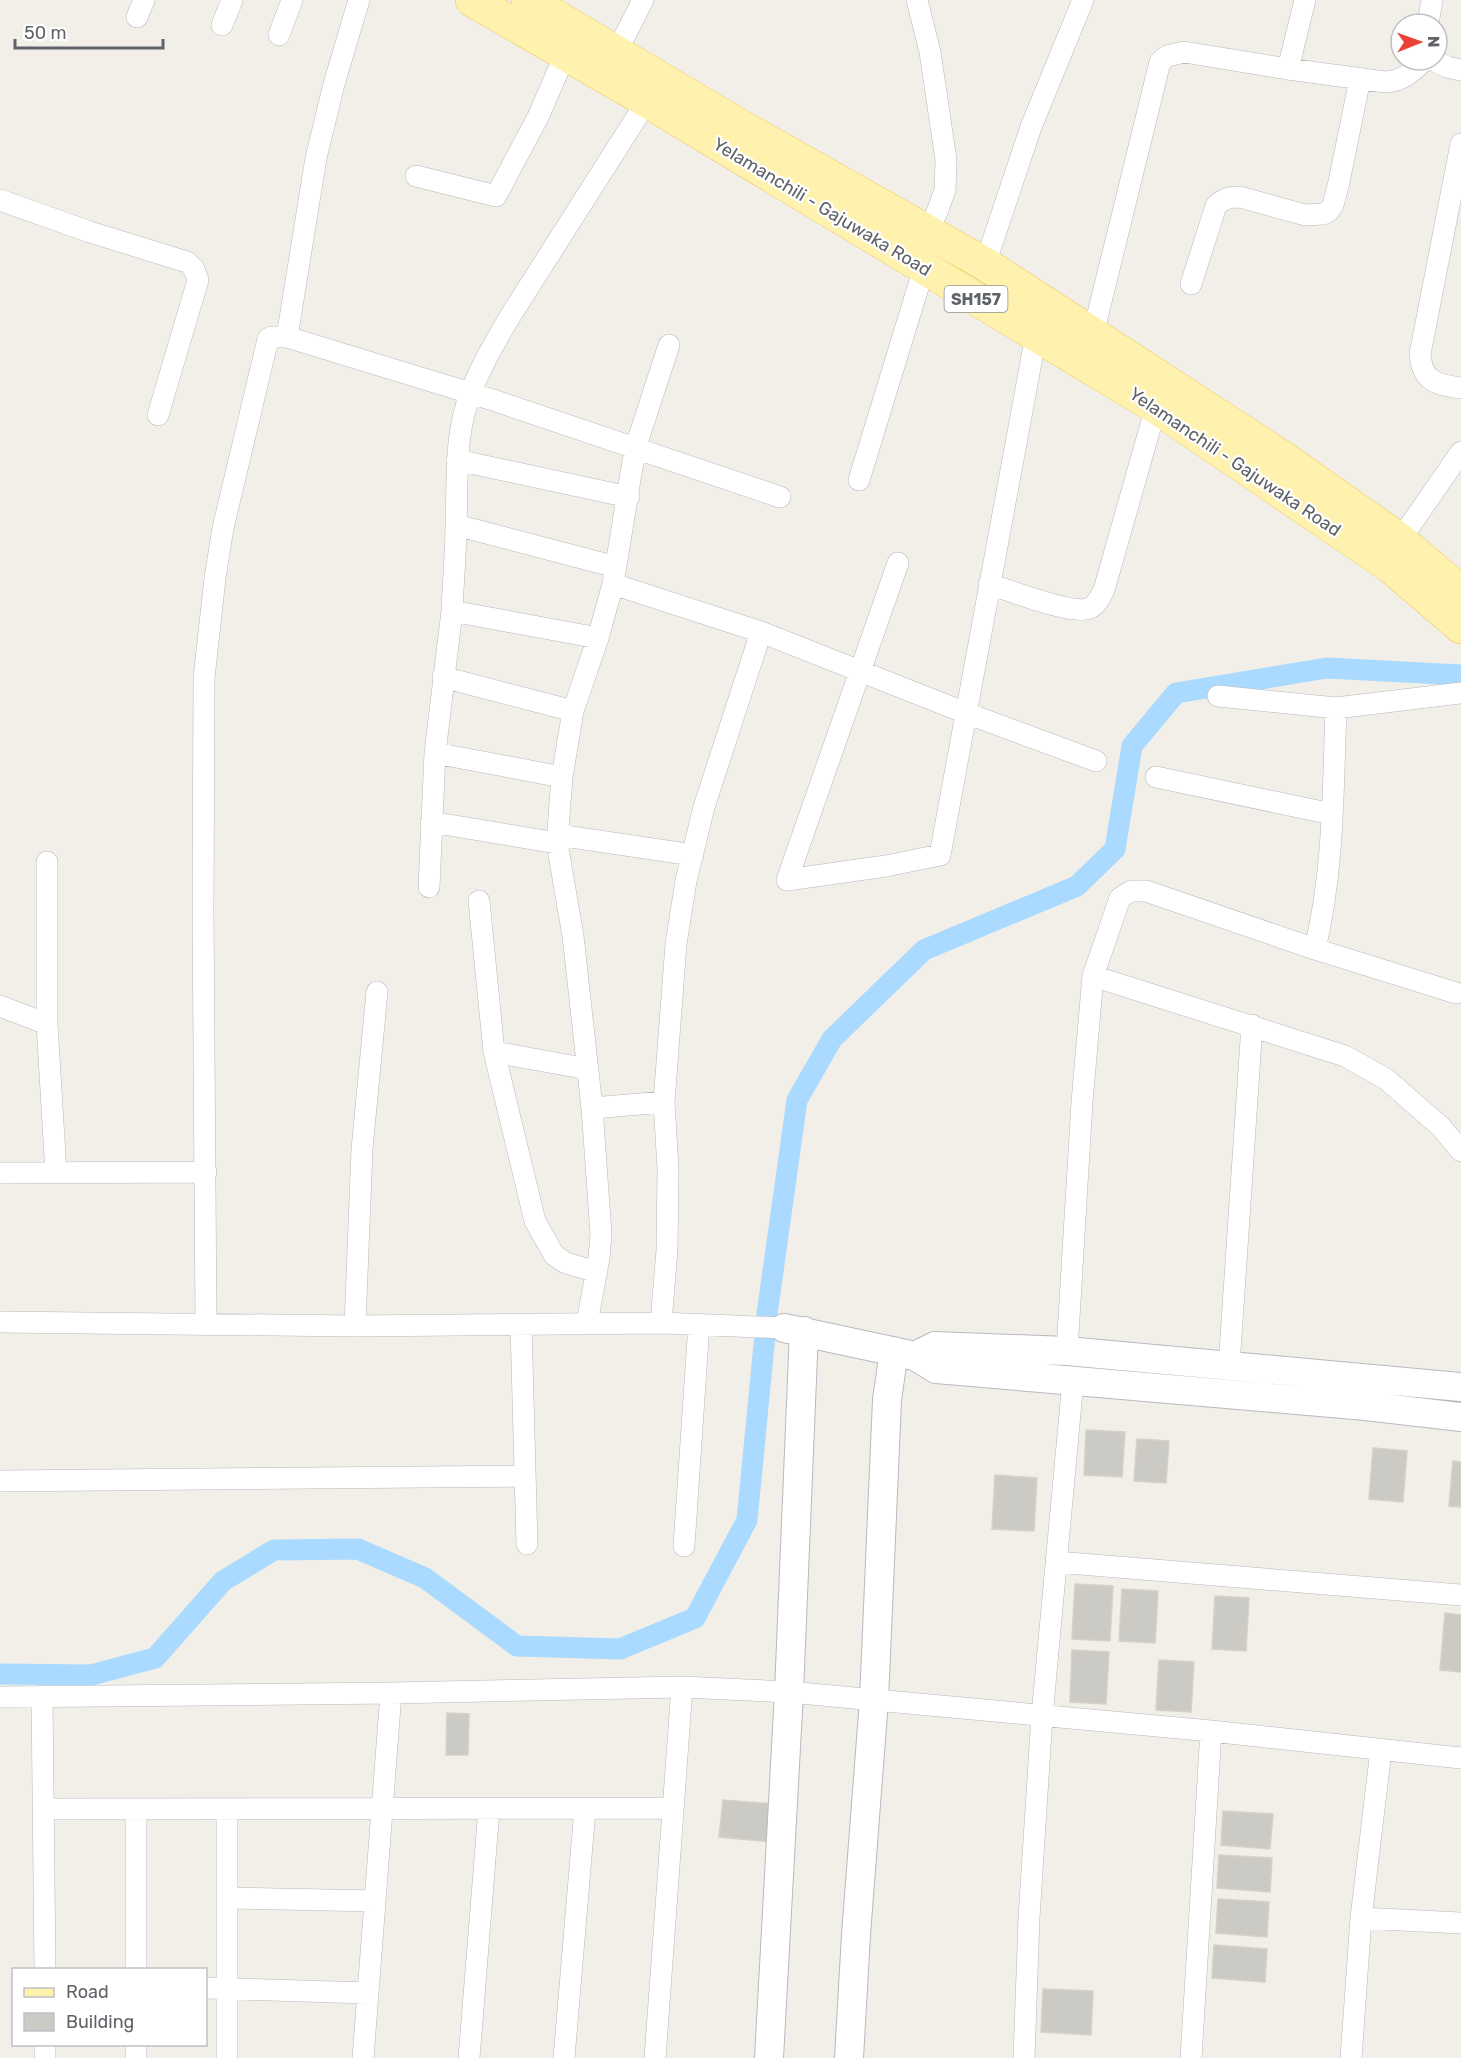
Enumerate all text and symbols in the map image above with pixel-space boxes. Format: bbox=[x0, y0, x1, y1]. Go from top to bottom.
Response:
scale bar bbox=[15, 12, 164, 50]
north arrow bbox=[1389, 12, 1449, 72]
text: 50 m bbox=[24, 22, 67, 44]
text: N bbox=[1424, 36, 1443, 48]
street label: Yelamanchili - Gajuwaka Road bbox=[709, 133, 935, 281]
road number: SH157 bbox=[944, 286, 1008, 312]
street label: Yelamanchili - Gajuwaka Road bbox=[1125, 383, 1345, 541]
legend bbox=[12, 1968, 207, 2046]
text: Road bbox=[66, 1981, 109, 2003]
text: Building bbox=[66, 2011, 134, 2033]

